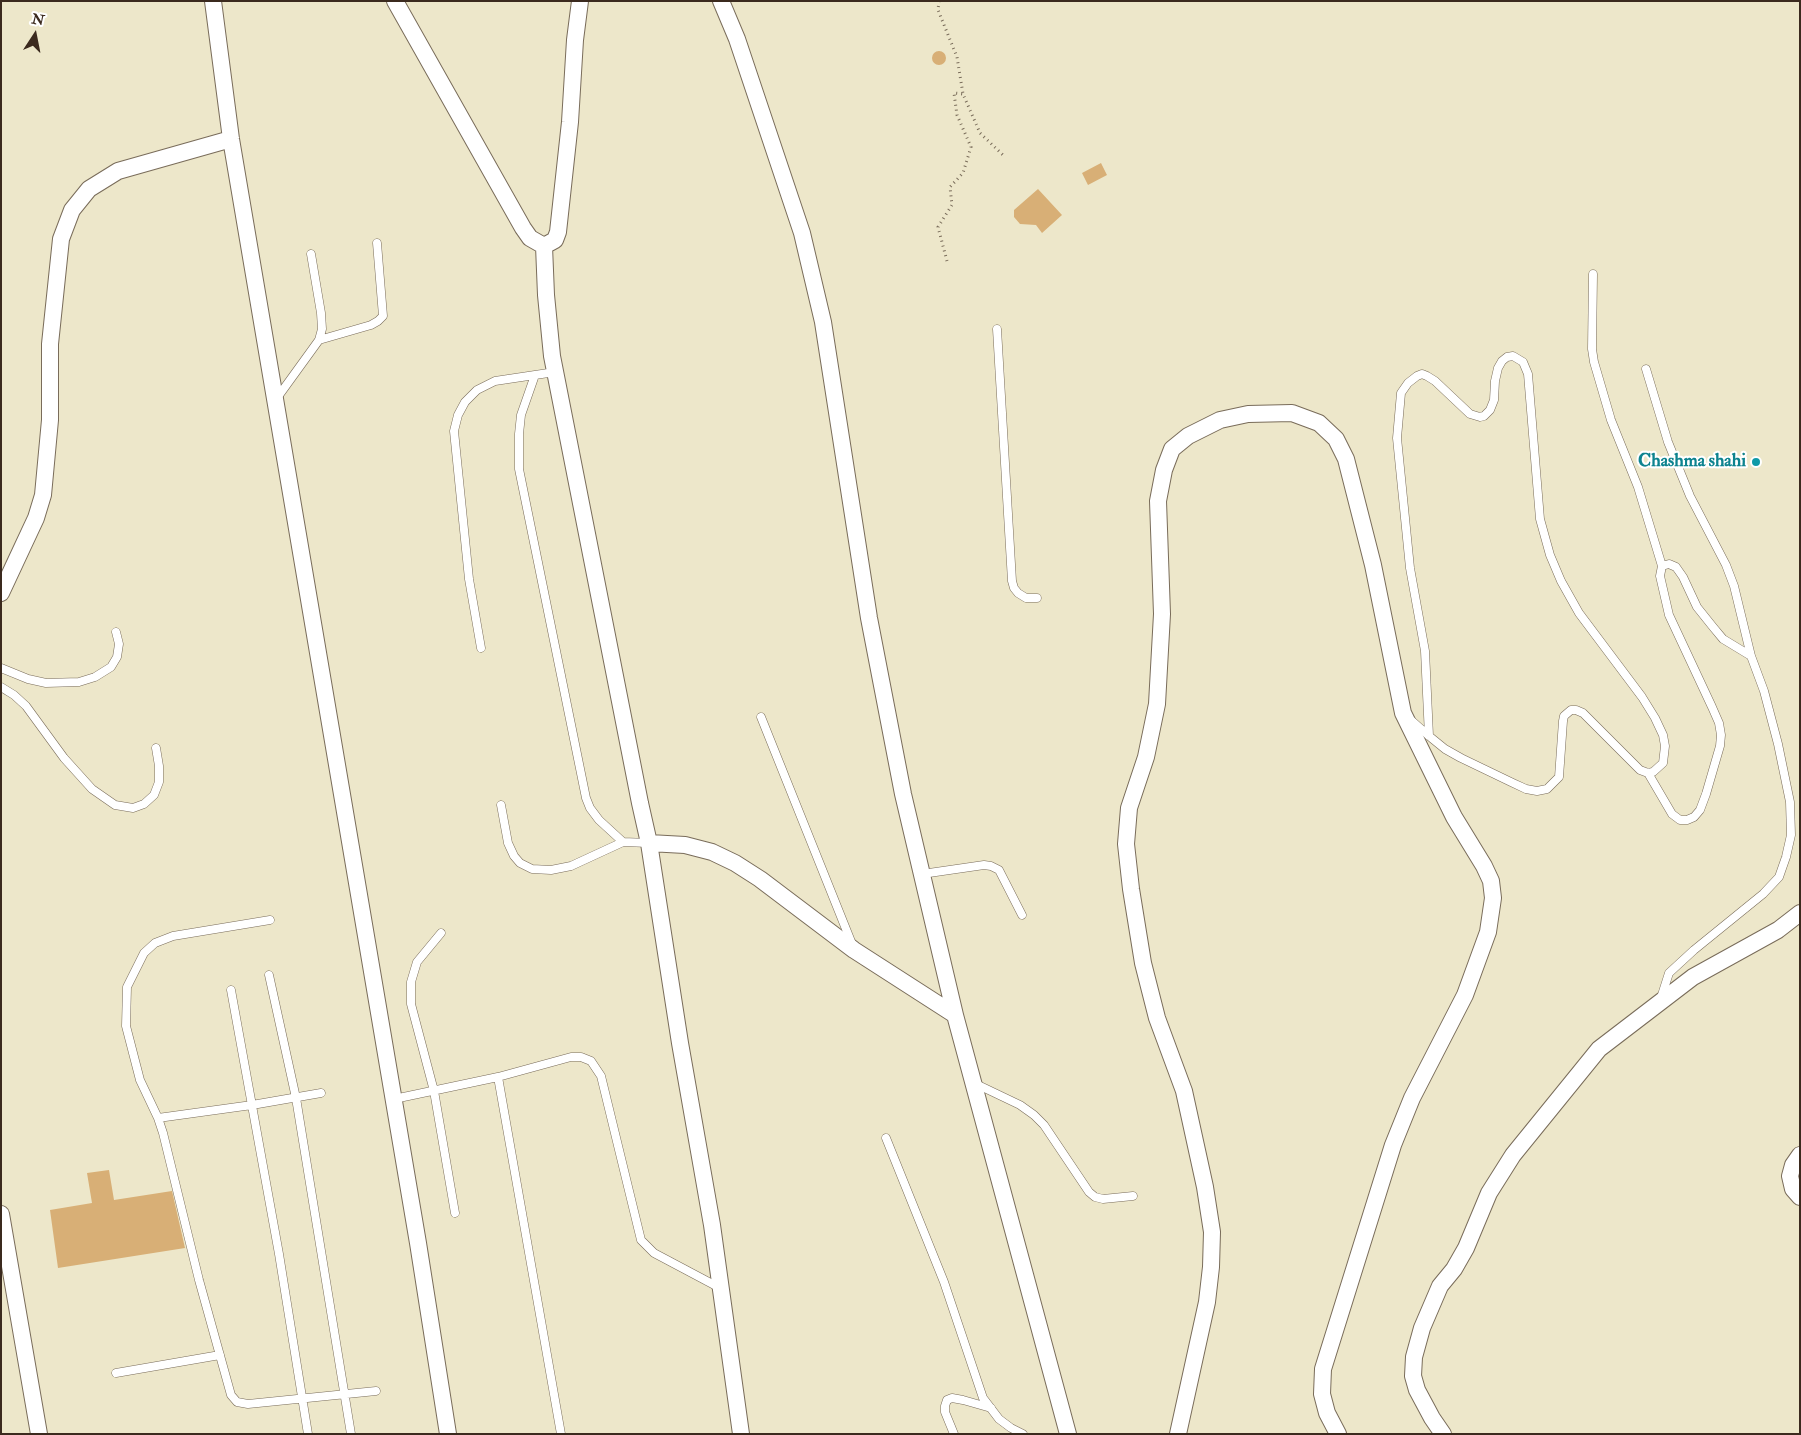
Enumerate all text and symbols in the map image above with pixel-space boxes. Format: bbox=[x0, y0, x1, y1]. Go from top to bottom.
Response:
north arrow bbox=[10, 10, 60, 60]
text: N bbox=[30, 10, 46, 29]
place label: Chashma shahi bbox=[1638, 451, 1746, 473]
marker: Chashma shahi bbox=[1750, 456, 1762, 468]

